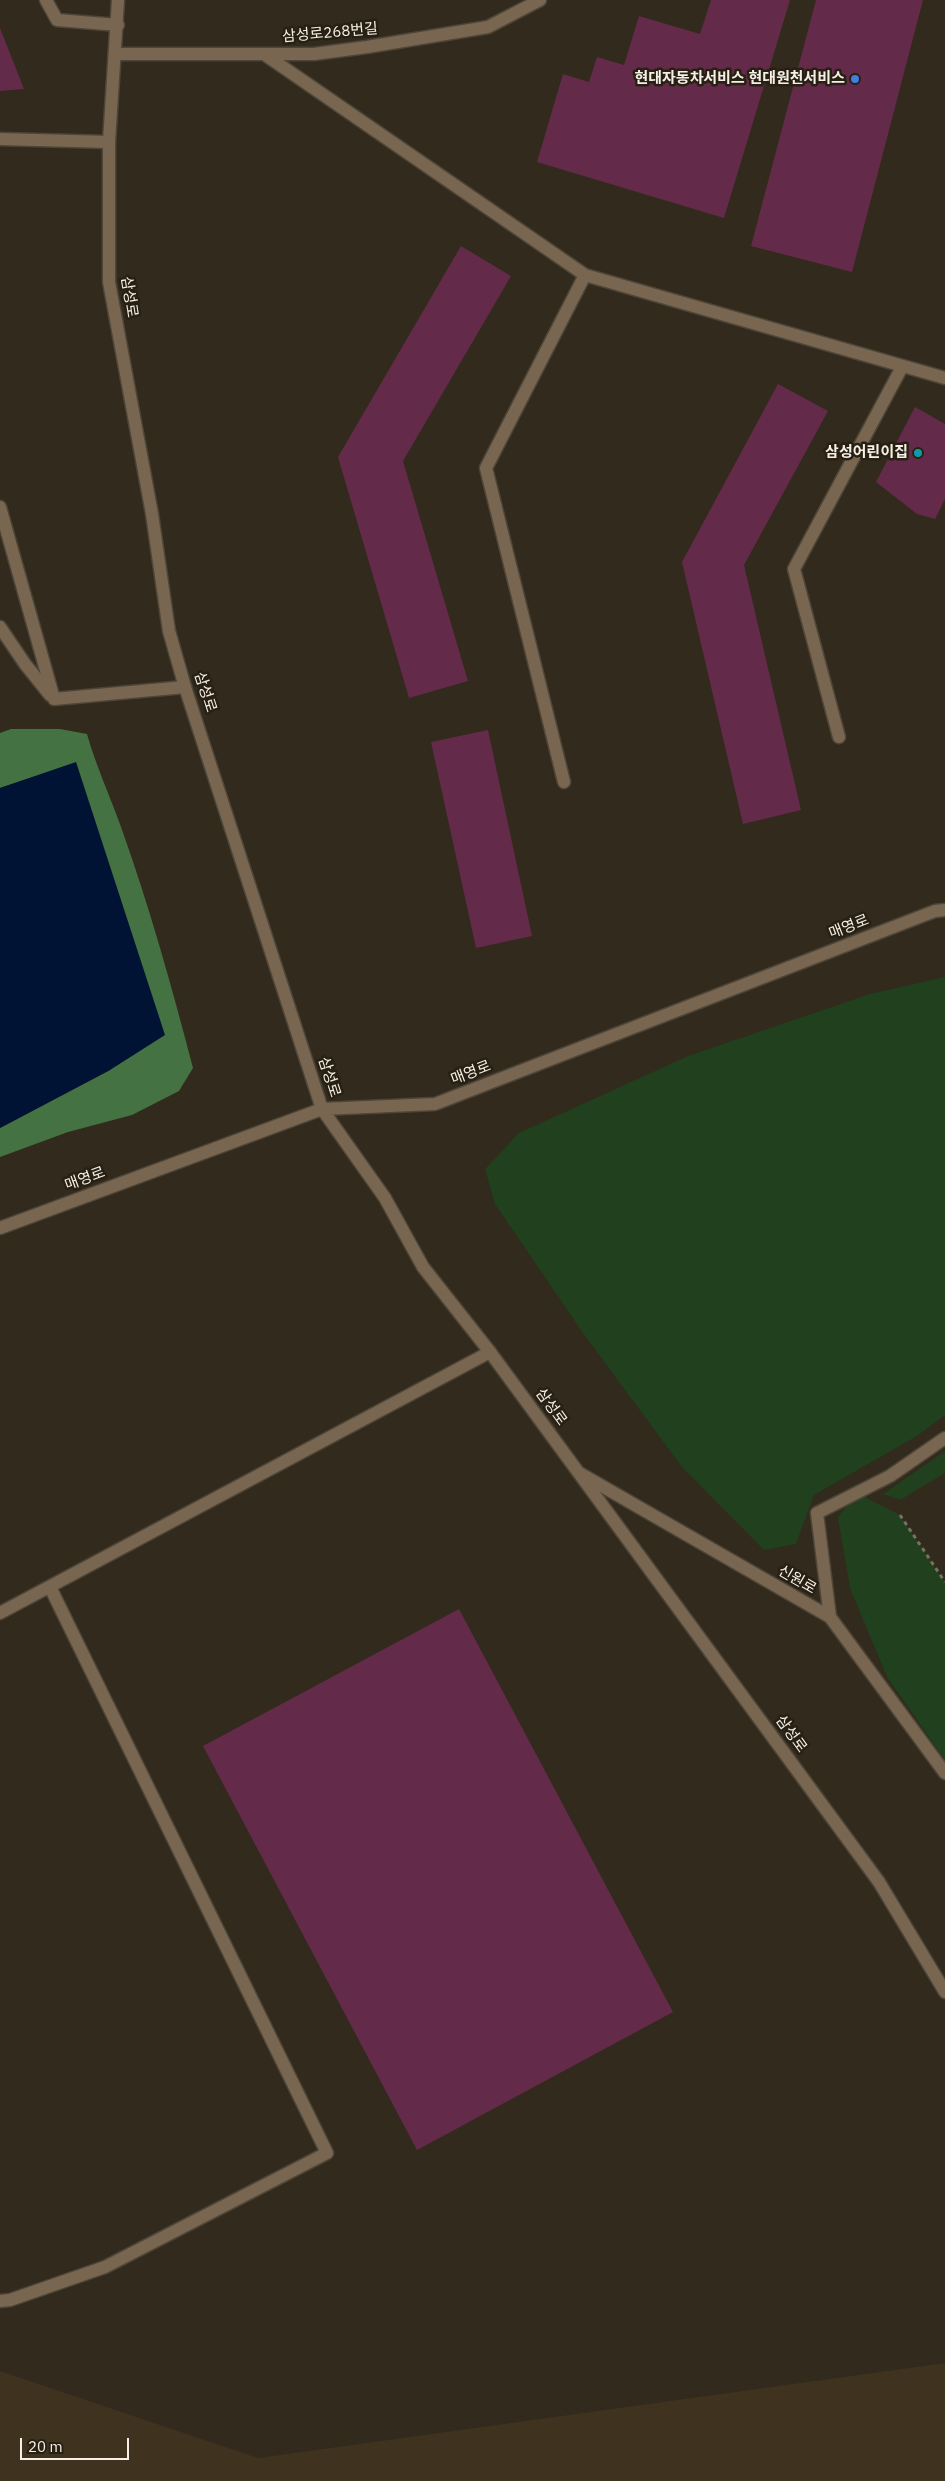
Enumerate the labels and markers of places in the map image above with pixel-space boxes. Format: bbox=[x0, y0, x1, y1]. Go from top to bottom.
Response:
place label: 현대자동차서비스 현대원천서비스 bbox=[634, 70, 845, 88]
marker: 현대자동차서비스 현대원천서비스 bbox=[849, 73, 861, 85]
place label: 삼성어린이집 bbox=[825, 444, 908, 462]
marker: 삼성어린이집 bbox=[912, 447, 924, 459]

